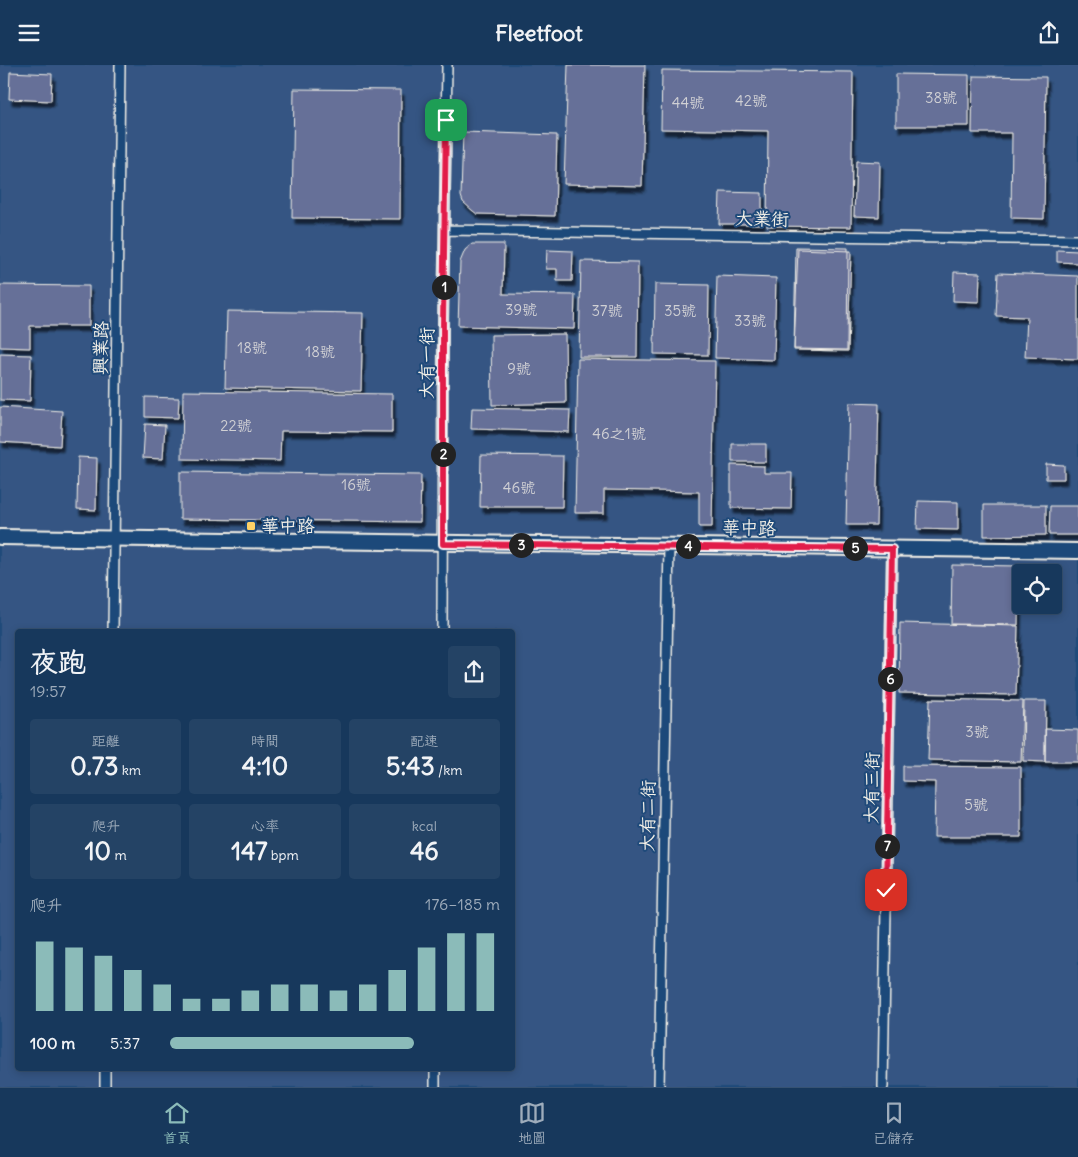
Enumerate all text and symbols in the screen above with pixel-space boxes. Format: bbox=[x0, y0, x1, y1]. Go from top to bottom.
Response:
icon: menu bbox=[15, 19, 43, 47]
text: Fleetfoot bbox=[495, 19, 583, 47]
icon: share bbox=[1035, 19, 1063, 47]
house number: 38號 bbox=[925, 88, 957, 107]
house number: 42號 bbox=[735, 91, 767, 110]
house number: 44號 bbox=[672, 93, 704, 112]
pin bbox=[425, 99, 467, 141]
icon: arrive bbox=[432, 106, 460, 134]
street label: 大業街 bbox=[735, 207, 789, 230]
pin: 1 bbox=[432, 275, 456, 299]
text: 1 bbox=[442, 278, 447, 296]
house number: 39號 bbox=[505, 300, 537, 319]
house number: 37號 bbox=[592, 301, 622, 320]
house number: 35號 bbox=[664, 301, 696, 320]
house number: 33號 bbox=[734, 311, 766, 330]
street label: 興業路 bbox=[89, 321, 112, 375]
street label: 大有一街 bbox=[415, 327, 438, 399]
house number: 18號 bbox=[237, 338, 267, 357]
house number: 18號 bbox=[305, 342, 335, 361]
house number: 9號 bbox=[507, 359, 531, 378]
house number: 22號 bbox=[220, 416, 252, 435]
house number: 46之1號 bbox=[592, 424, 646, 443]
pin: 2 bbox=[430, 441, 456, 467]
text: 2 bbox=[440, 445, 447, 463]
house number: 16號 bbox=[341, 475, 371, 494]
house number: 46號 bbox=[503, 478, 535, 497]
place label: 華中路 bbox=[261, 514, 315, 537]
street label: 華中路 bbox=[722, 516, 776, 539]
marker: 華中路 bbox=[245, 520, 257, 532]
pin: 3 bbox=[508, 533, 534, 557]
pin: 4 bbox=[676, 533, 700, 559]
pin: 5 bbox=[842, 535, 868, 561]
text: 3 bbox=[518, 536, 525, 554]
text: 4 bbox=[684, 537, 693, 555]
text: 5 bbox=[851, 539, 860, 557]
map controls bbox=[1012, 564, 1062, 614]
button: locate bbox=[1012, 564, 1062, 614]
text: 夜跑 bbox=[30, 644, 86, 680]
button: share bbox=[448, 646, 500, 698]
pin: 6 bbox=[878, 667, 902, 691]
text: 6 bbox=[886, 670, 895, 688]
text: 19:57 bbox=[30, 681, 66, 701]
house number: 3號 bbox=[965, 722, 989, 741]
text: 距離 bbox=[92, 732, 120, 750]
text: 時間 bbox=[251, 732, 279, 750]
text: 配速 bbox=[410, 732, 438, 750]
text: 0.73 bbox=[70, 750, 118, 782]
text: 4:10 bbox=[242, 750, 288, 782]
text: 5:43 bbox=[386, 750, 435, 782]
street label: 大有三街 bbox=[859, 752, 884, 824]
text: km bbox=[118, 761, 141, 779]
text: /km bbox=[435, 761, 463, 779]
street label: 大有二街 bbox=[635, 780, 660, 852]
house number: 5號 bbox=[964, 795, 988, 814]
text: 爬升 bbox=[92, 817, 120, 835]
text: 心率 bbox=[251, 817, 279, 835]
text: kcal bbox=[412, 817, 437, 835]
pin: 7 bbox=[874, 833, 900, 859]
text: 10 bbox=[85, 835, 111, 867]
text: 147 bbox=[231, 835, 268, 867]
text: 46 bbox=[410, 835, 439, 867]
text: 7 bbox=[884, 837, 891, 855]
text: m bbox=[111, 846, 127, 864]
text: bpm bbox=[268, 846, 299, 864]
pin bbox=[865, 869, 907, 911]
icon: check bbox=[872, 876, 900, 904]
text: 176–185 m bbox=[425, 894, 500, 914]
text: 爬升 bbox=[30, 895, 62, 915]
text: 100 m bbox=[30, 1033, 75, 1053]
text: 5:37 bbox=[110, 1033, 140, 1053]
tab: 首頁 bbox=[163, 1099, 191, 1147]
tab: 地圖 bbox=[518, 1099, 546, 1147]
tab: 已儲存 bbox=[873, 1099, 915, 1147]

